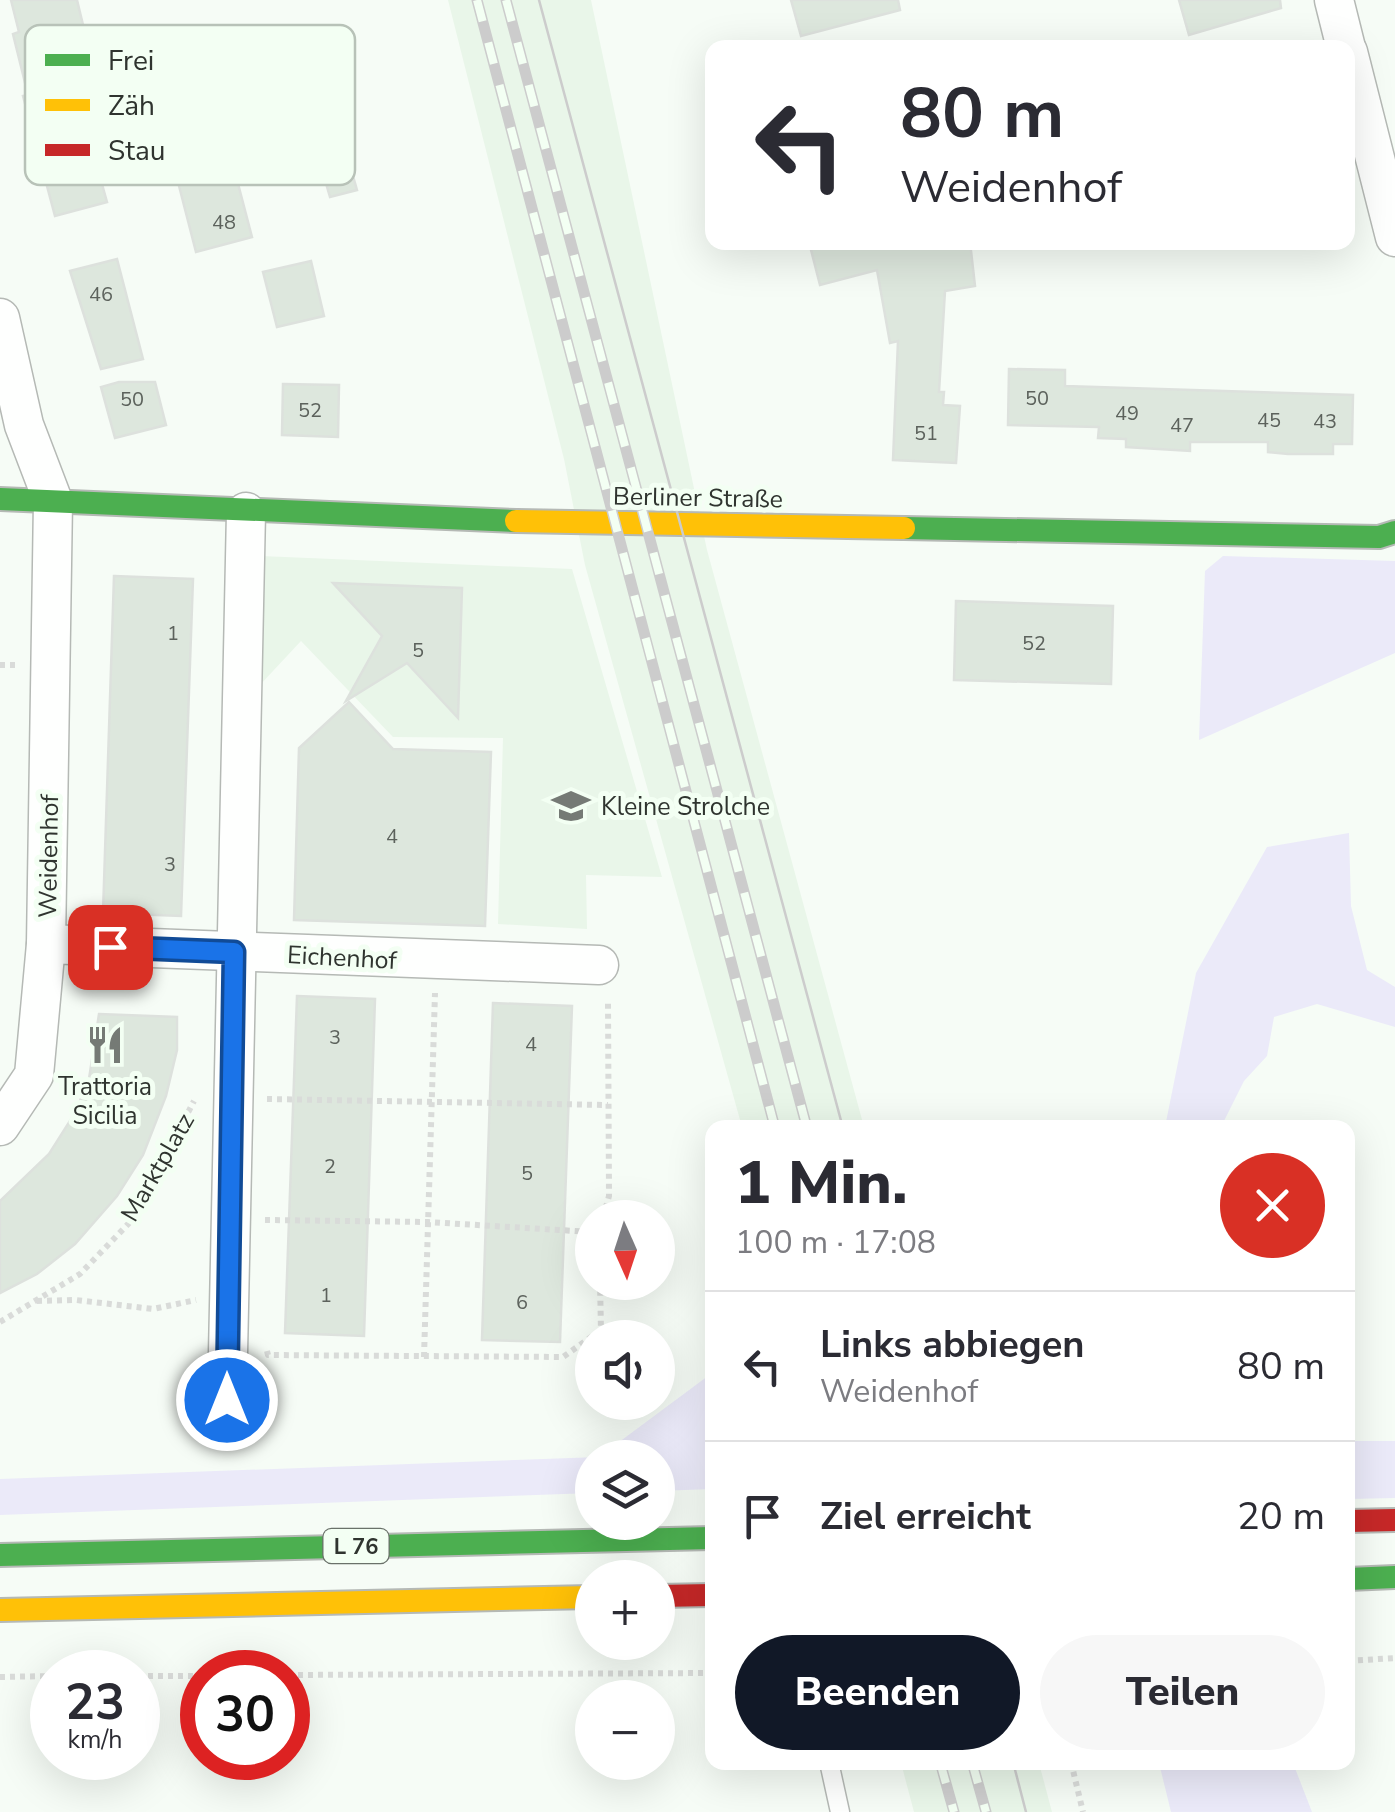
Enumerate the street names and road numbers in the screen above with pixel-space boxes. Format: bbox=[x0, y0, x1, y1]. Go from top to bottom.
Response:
street label: Berliner Straße bbox=[613, 480, 783, 516]
street label: Weidenhof bbox=[31, 793, 67, 918]
street label: Eichenhof bbox=[286, 938, 398, 978]
street label: Marktplatz bbox=[113, 1107, 203, 1228]
road number: L 76 bbox=[324, 1529, 388, 1563]

